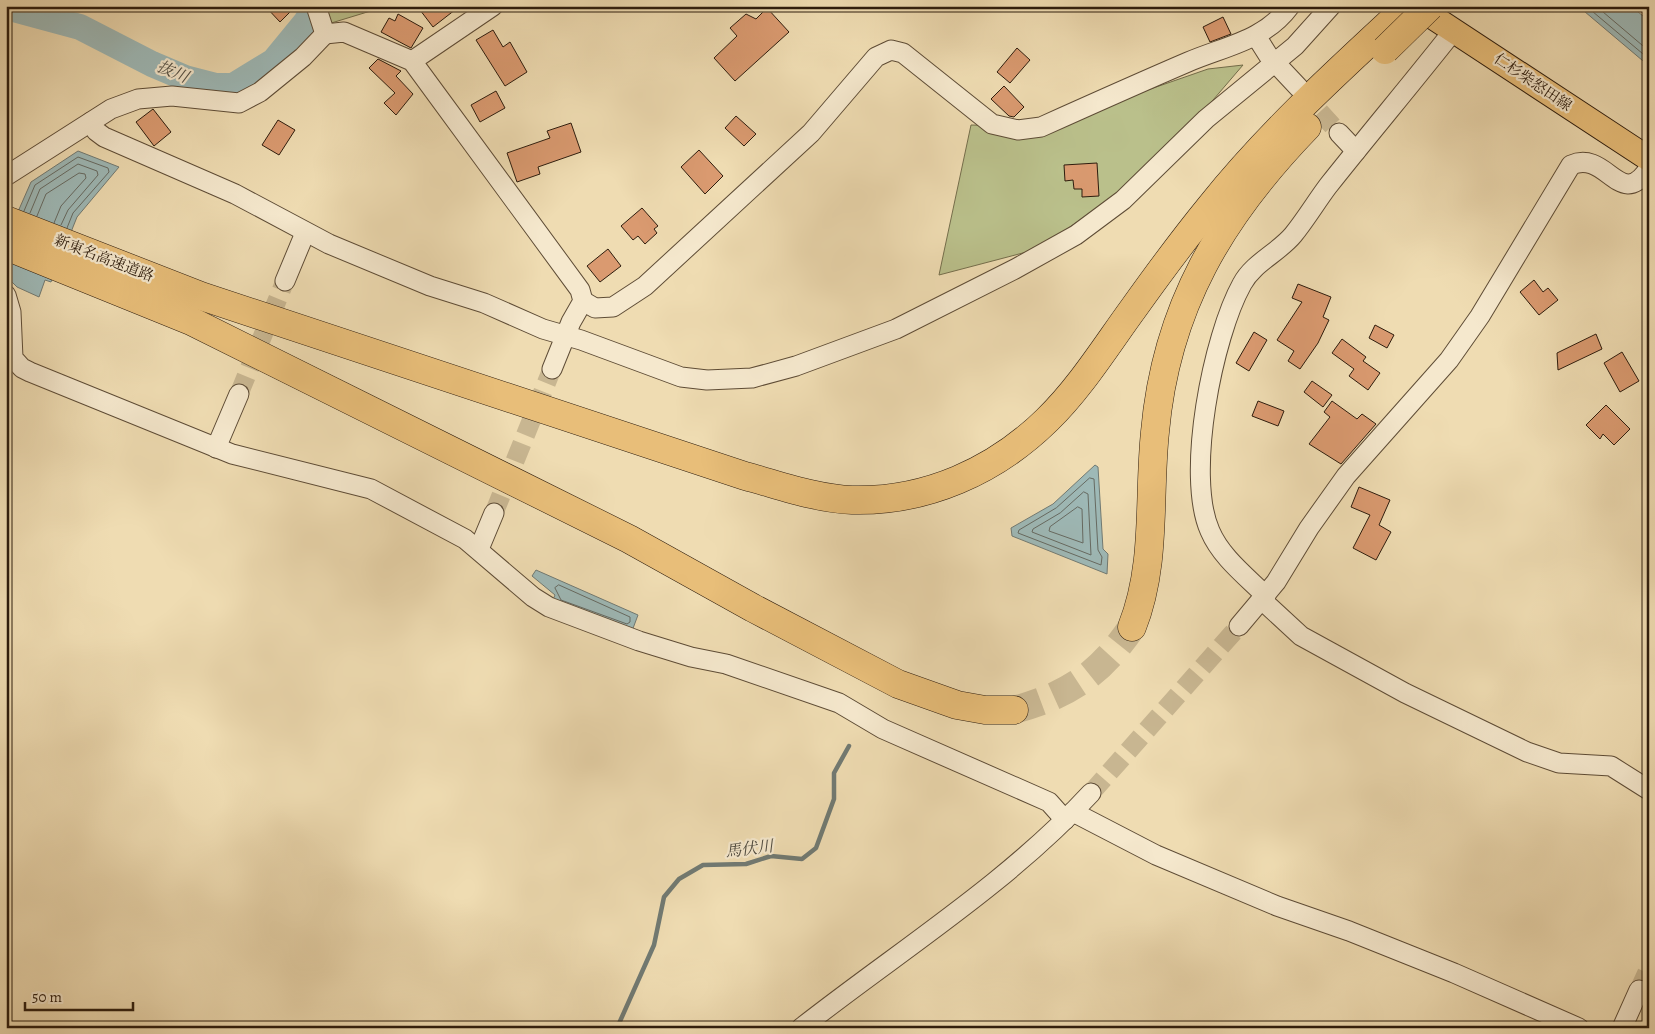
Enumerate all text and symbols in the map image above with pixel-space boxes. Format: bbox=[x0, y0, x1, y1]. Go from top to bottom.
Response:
street label: 仁杉柴怒田線 bbox=[1490, 49, 1576, 115]
water label: 抜川 bbox=[154, 56, 193, 89]
street label: 新東名高速道路 bbox=[51, 230, 157, 286]
water label: 馬伏川 bbox=[724, 835, 776, 863]
scale bar bbox=[25, 979, 132, 1011]
text: 50 m bbox=[32, 987, 62, 1007]

